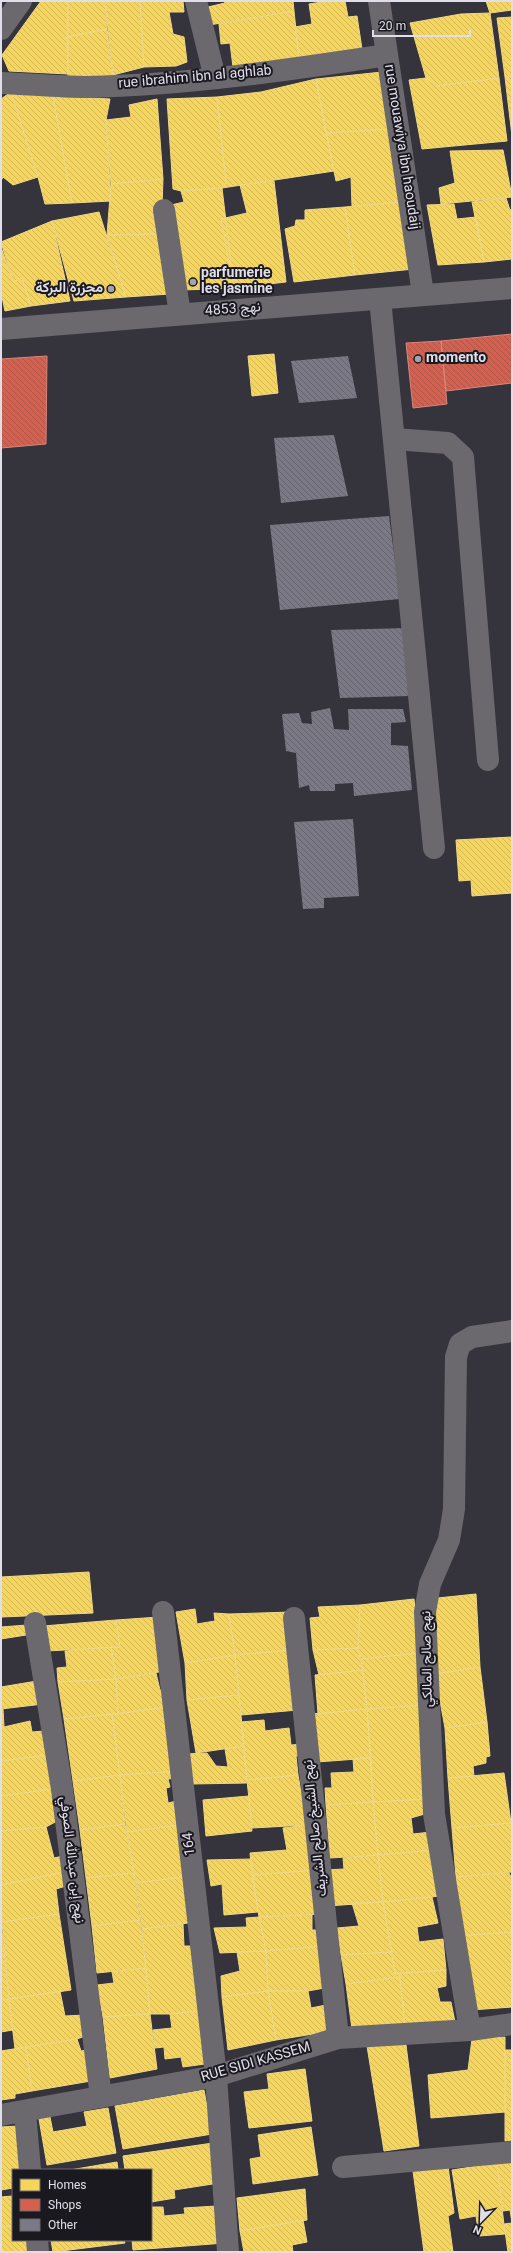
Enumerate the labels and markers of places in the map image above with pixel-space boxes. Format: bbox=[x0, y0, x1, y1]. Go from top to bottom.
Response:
place label: parfumerie les jasmine bbox=[201, 263, 273, 301]
marker: parfumerie les jasmine bbox=[188, 277, 198, 287]
place label: مجزرة البركة bbox=[35, 278, 103, 300]
marker: مجزرة البركة bbox=[106, 284, 116, 294]
place label: momento bbox=[426, 348, 486, 370]
marker: momento bbox=[413, 354, 423, 364]

